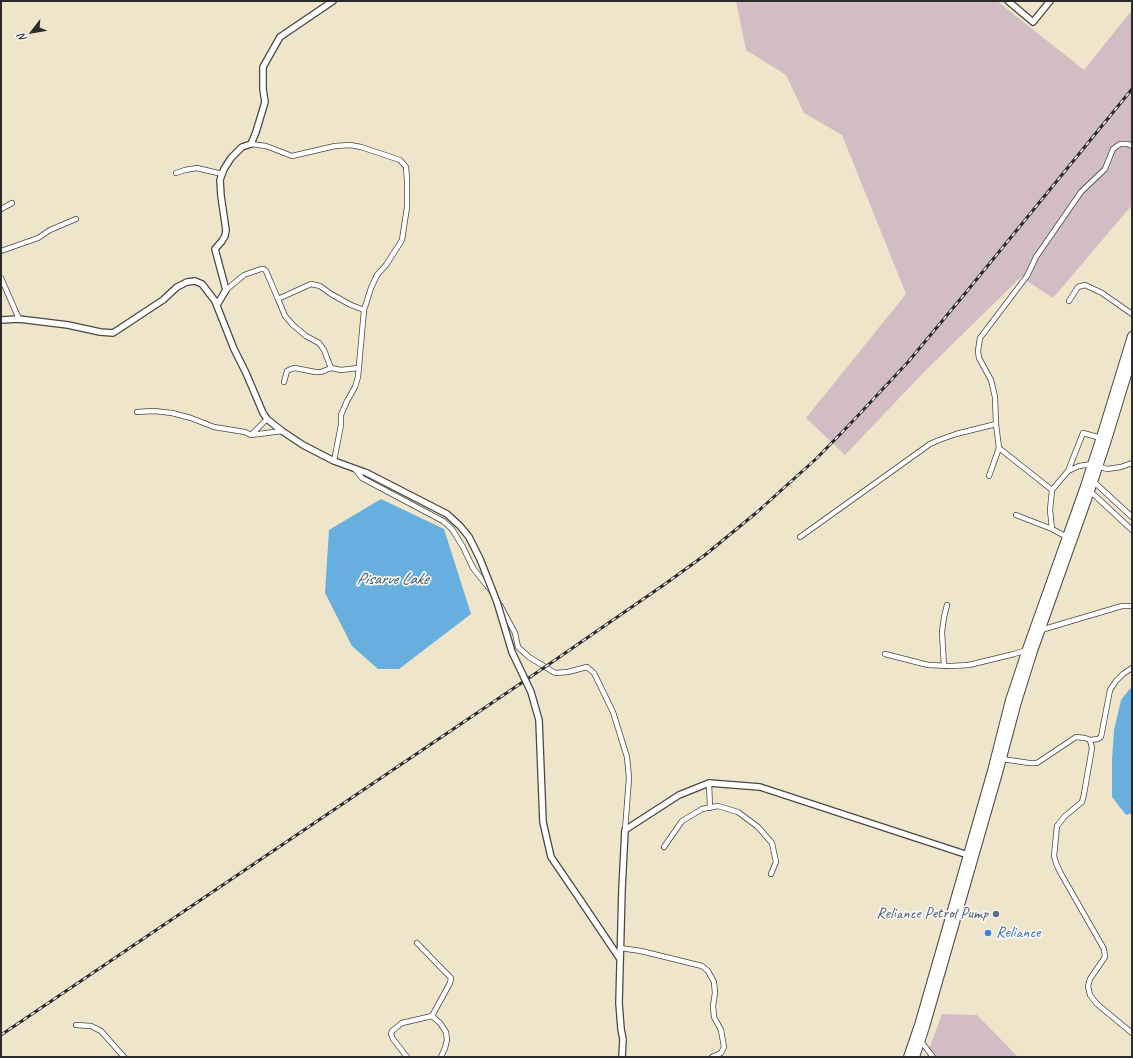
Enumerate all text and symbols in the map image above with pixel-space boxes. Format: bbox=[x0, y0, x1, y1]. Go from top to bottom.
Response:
north arrow bbox=[12, 12, 52, 52]
text: N bbox=[14, 32, 29, 45]
water label: Pisarve Lake bbox=[356, 570, 428, 590]
place label: Reliance Petrol Pump bbox=[876, 904, 988, 924]
marker: Reliance Petrol Pump bbox=[991, 909, 1001, 919]
place label: Reliance bbox=[996, 923, 1040, 943]
marker: Reliance bbox=[983, 928, 993, 938]

